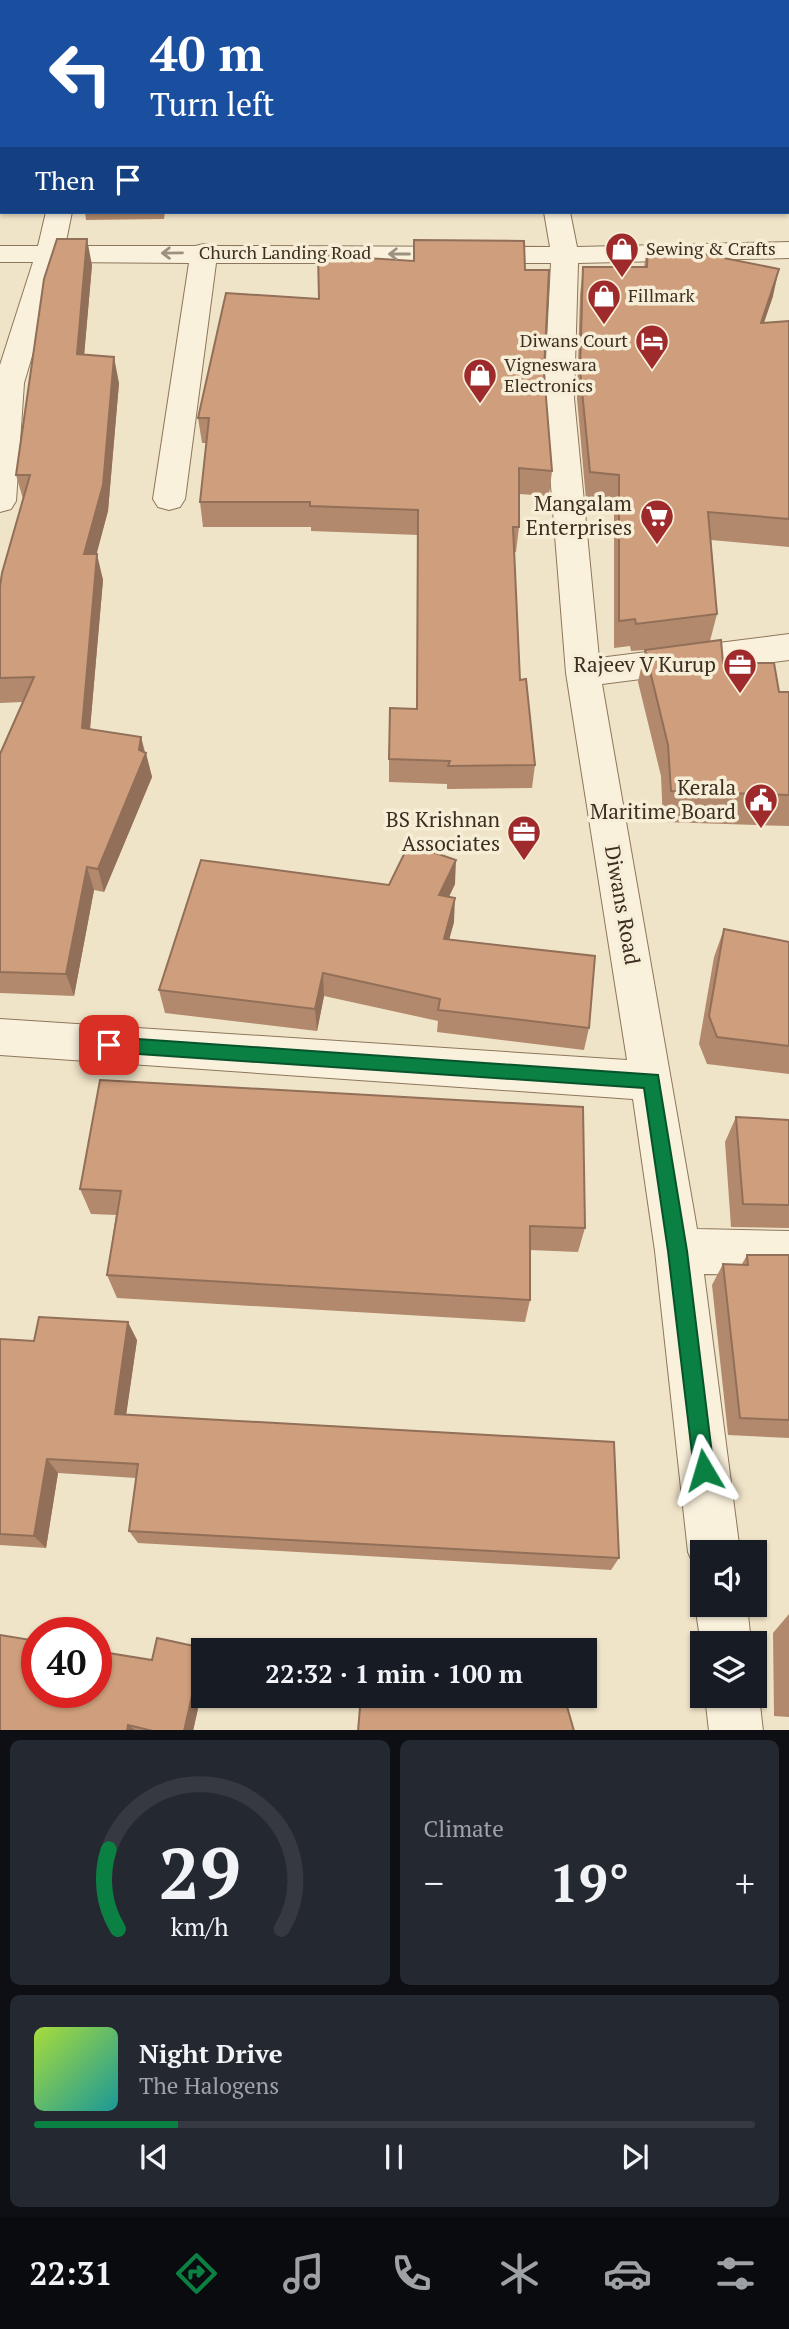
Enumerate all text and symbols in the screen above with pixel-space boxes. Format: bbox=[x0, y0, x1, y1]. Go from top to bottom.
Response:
text: 40 m bbox=[150, 20, 264, 85]
icon: left bbox=[35, 28, 126, 119]
text: Turn left bbox=[150, 83, 274, 125]
icon: arrive bbox=[109, 161, 147, 199]
text: Then bbox=[35, 163, 95, 197]
shop icon: Sewing & Crafts bbox=[603, 230, 641, 279]
place label: Sewing & Crafts bbox=[646, 236, 776, 260]
street label: Church Landing Road bbox=[199, 240, 371, 264]
one-way arrow bbox=[160, 246, 183, 260]
one-way arrow bbox=[388, 247, 411, 260]
shop icon: Fillmark bbox=[585, 277, 623, 326]
place label: Fillmark bbox=[628, 283, 696, 307]
hotel icon: Diwans Court bbox=[633, 322, 671, 371]
place label: Diwans Court bbox=[520, 328, 628, 352]
place label: Vigneswara Electronics bbox=[504, 352, 597, 397]
shop icon: Vigneswara Electronics bbox=[461, 356, 499, 405]
place label: Mangalam Enterprises bbox=[526, 489, 632, 541]
supermarket icon: Mangalam Enterprises bbox=[638, 497, 676, 546]
office icon: Rajeev V Kurup bbox=[721, 646, 759, 695]
place label: Rajeev V Kurup bbox=[574, 650, 716, 678]
place label: Kerala Maritime Board bbox=[590, 773, 736, 825]
public building icon: Kerala Maritime Board bbox=[742, 781, 780, 830]
place label: BS Krishnan Associates bbox=[386, 805, 501, 857]
office icon: BS Krishnan Associates bbox=[505, 813, 543, 862]
street label: Diwans Road bbox=[599, 843, 647, 967]
pin bbox=[79, 1015, 139, 1075]
icon: arrive bbox=[90, 1026, 128, 1064]
position arrow bbox=[667, 1433, 741, 1507]
map controls bbox=[690, 1540, 767, 1708]
button: sound bbox=[690, 1540, 767, 1617]
speed limit sign: 40 bbox=[21, 1617, 112, 1708]
button: layers bbox=[690, 1631, 767, 1708]
text: 22:32 · 1 min · 100 m bbox=[265, 1656, 523, 1690]
text: Climate bbox=[424, 1813, 504, 1844]
text: 29 bbox=[159, 1823, 241, 1920]
text: 19° bbox=[549, 1848, 629, 1917]
text: − bbox=[424, 1858, 444, 1908]
text: + bbox=[735, 1858, 755, 1908]
text: km/h bbox=[171, 1909, 229, 1942]
text: Night Drive bbox=[139, 2036, 283, 2070]
text: The Halogens bbox=[139, 2070, 279, 2101]
icon: previous bbox=[135, 2138, 173, 2176]
icon: pause bbox=[375, 2138, 413, 2176]
icon: next bbox=[616, 2138, 654, 2176]
icon: directions bbox=[172, 2249, 221, 2298]
icon: music bbox=[279, 2249, 328, 2298]
icon: phone bbox=[387, 2249, 436, 2298]
icon: climate bbox=[495, 2249, 544, 2298]
icon: car bbox=[603, 2249, 652, 2298]
icon: filters bbox=[711, 2249, 760, 2298]
text: 22:31 bbox=[29, 2252, 113, 2294]

